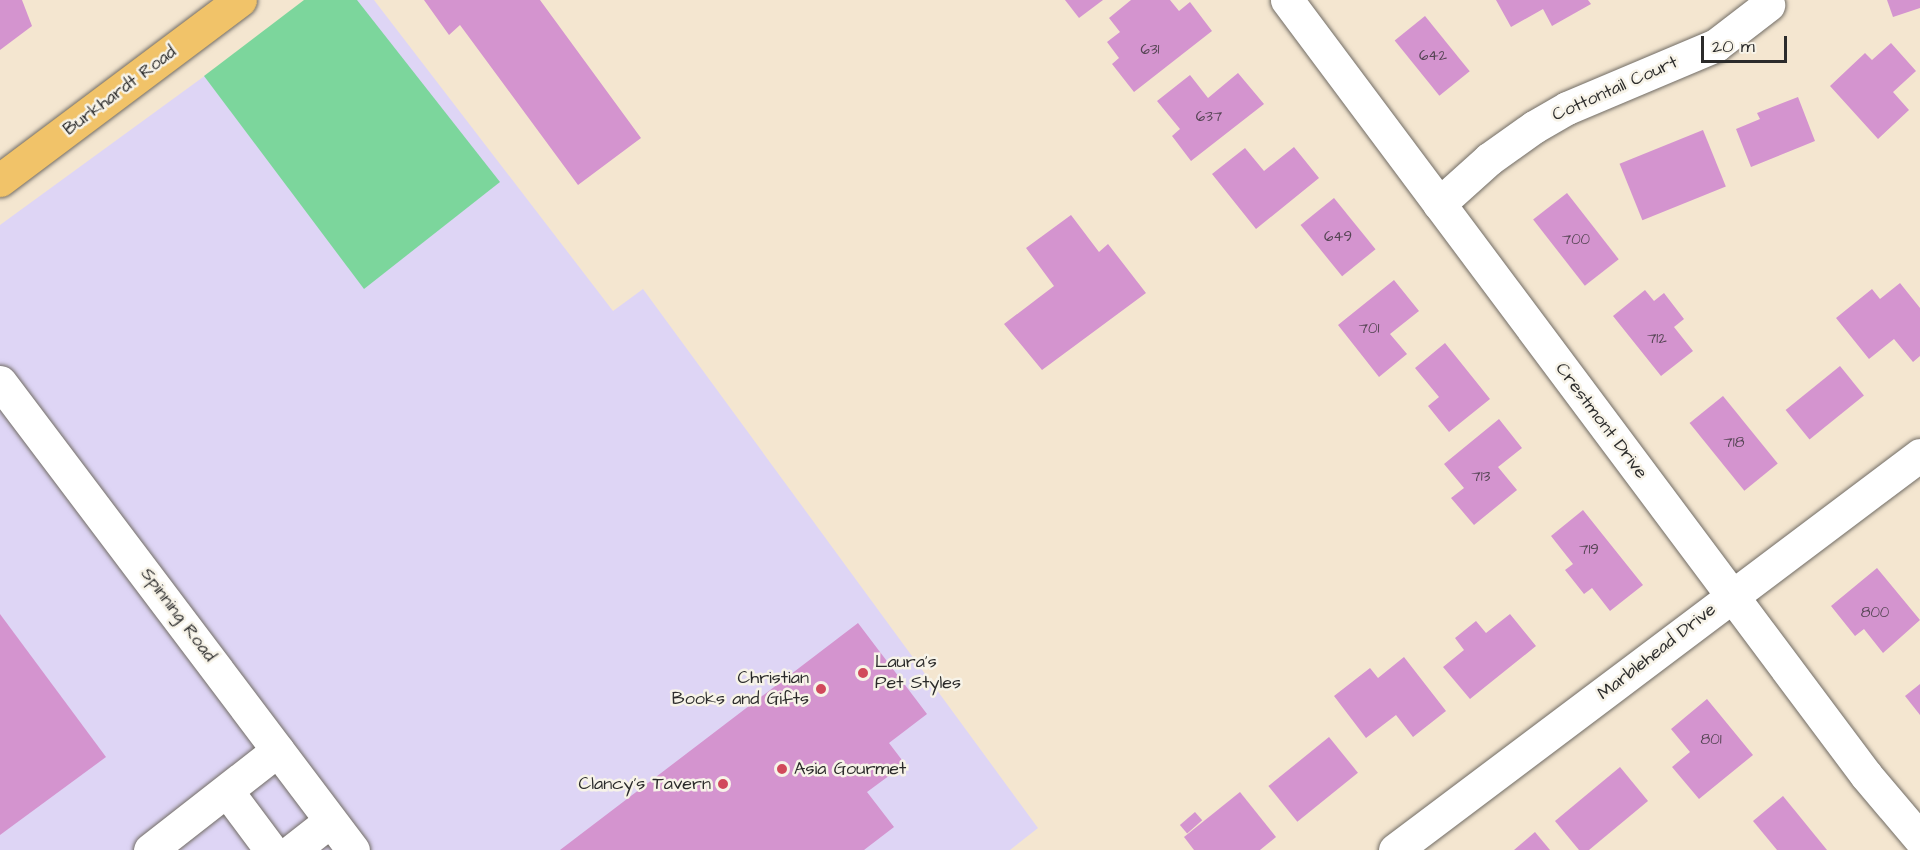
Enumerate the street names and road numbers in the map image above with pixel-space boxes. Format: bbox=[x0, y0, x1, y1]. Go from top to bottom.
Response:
street label: Burkhardt Road bbox=[59, 41, 181, 141]
street label: Cottontail Court bbox=[1549, 52, 1681, 126]
street label: Crestmont Drive bbox=[1550, 359, 1652, 483]
street label: Spinning Road bbox=[136, 564, 220, 666]
street label: Marblehead Drive bbox=[1593, 599, 1721, 705]

